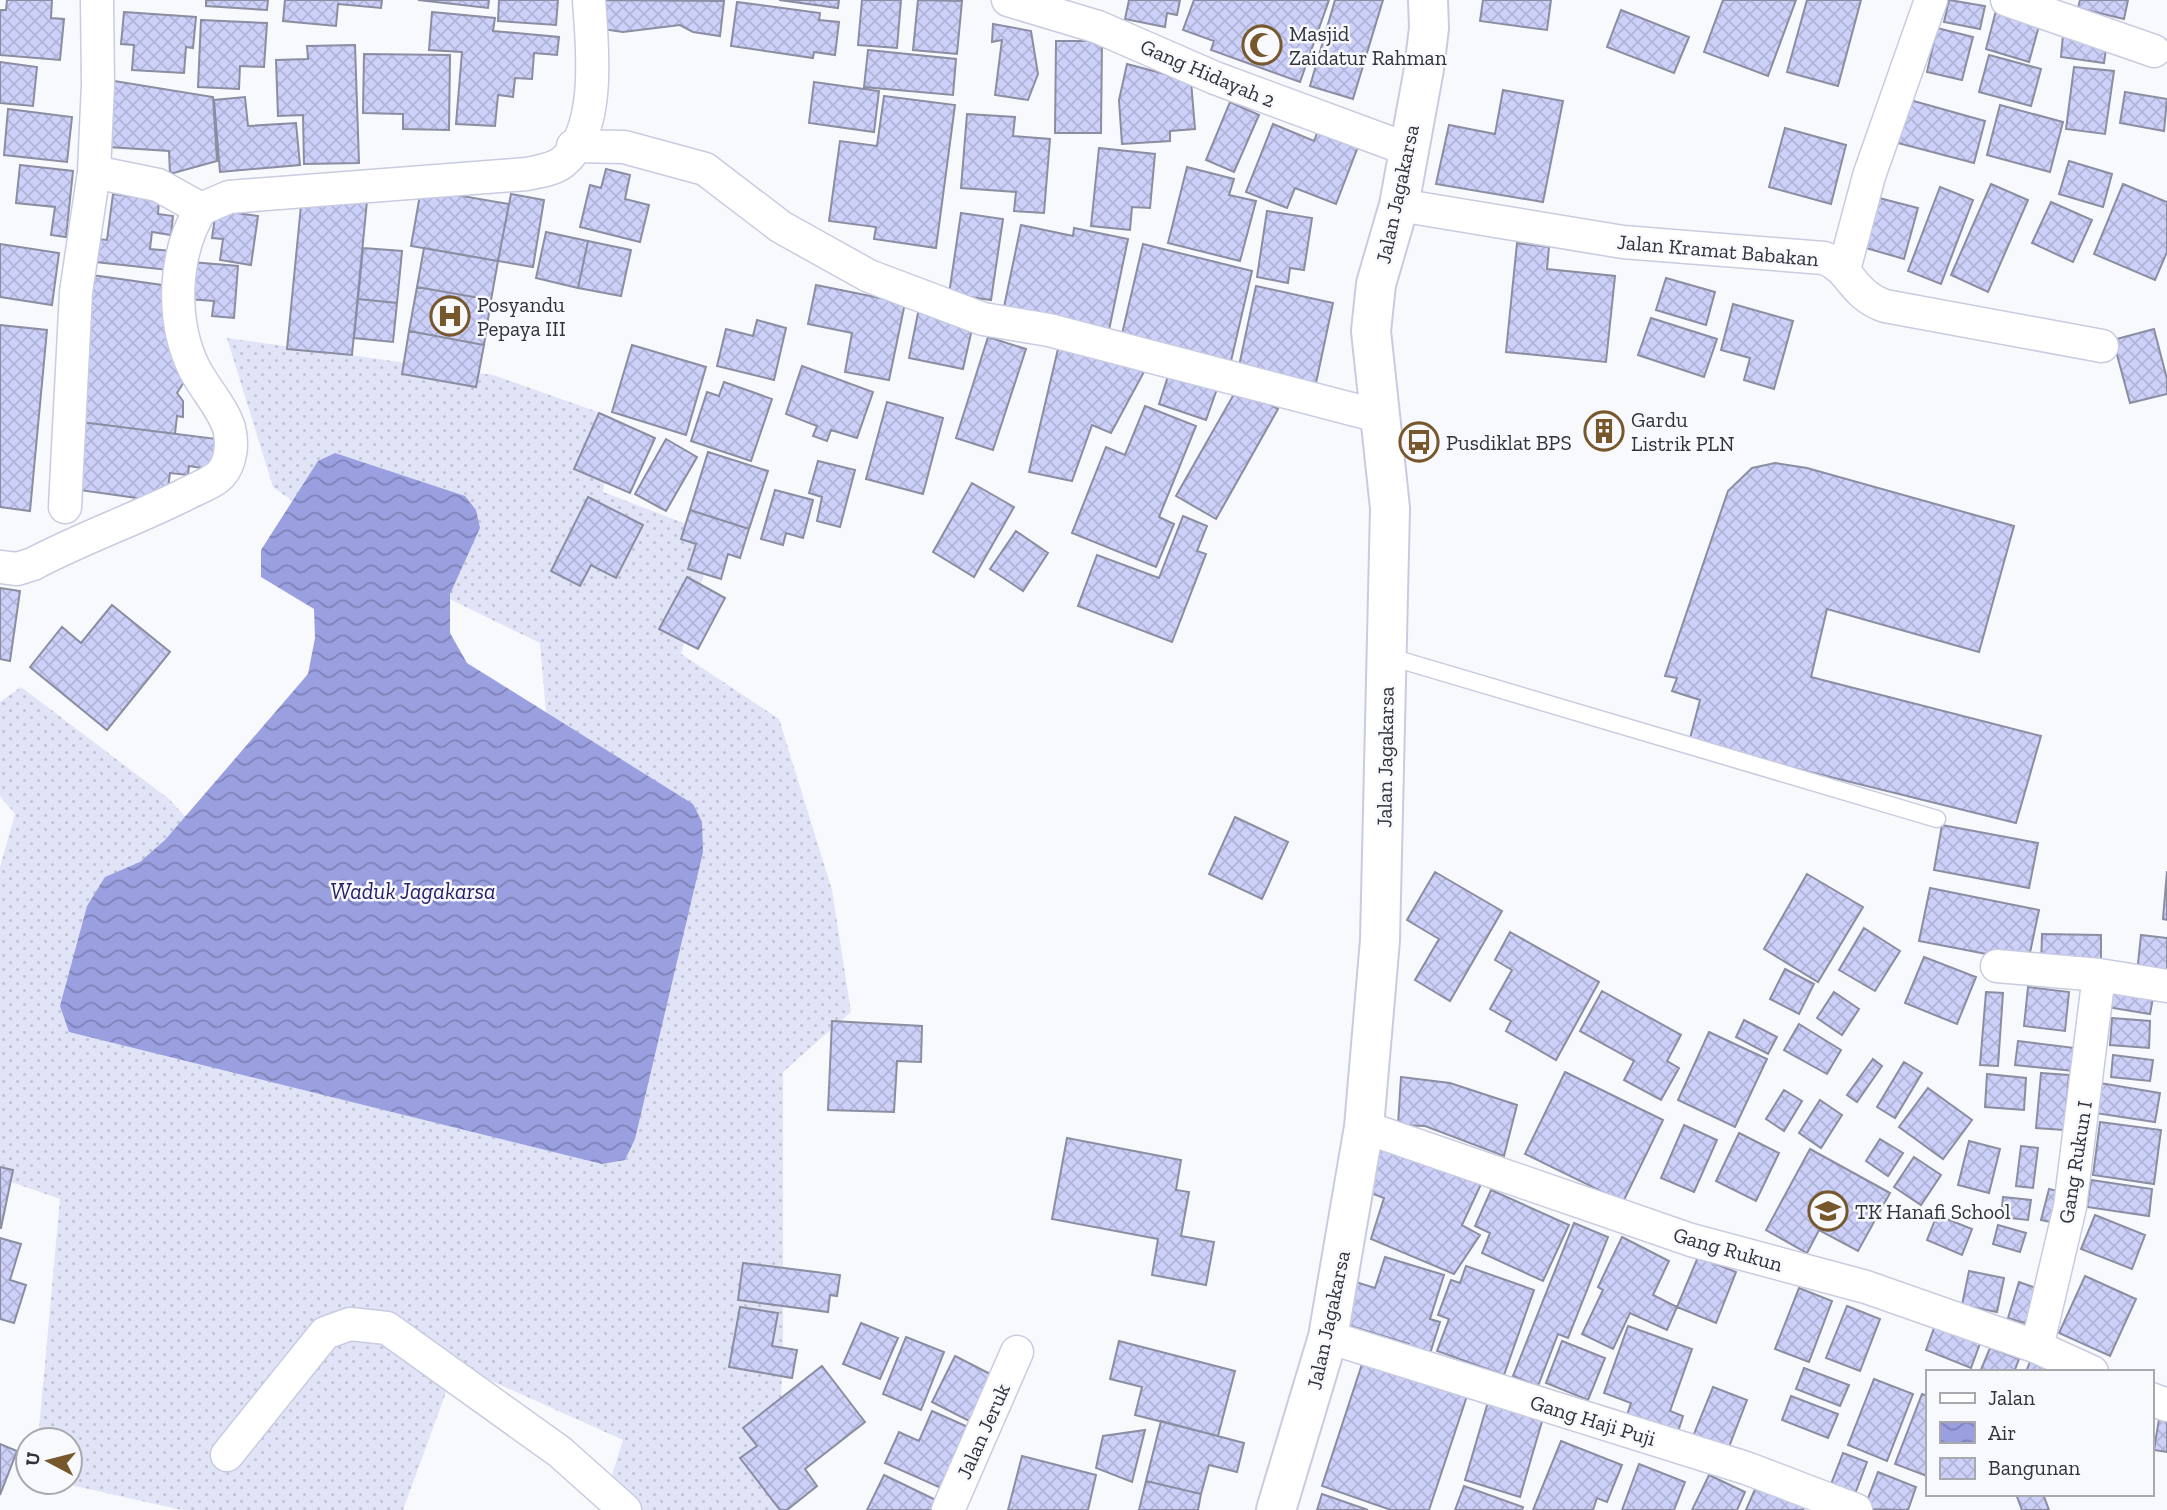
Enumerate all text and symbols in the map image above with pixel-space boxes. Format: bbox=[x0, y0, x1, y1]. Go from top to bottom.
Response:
place label: Masjid Zaidatur Rahman bbox=[1289, 21, 1447, 70]
mosque icon: Masjid Zaidatur Rahman bbox=[1241, 24, 1283, 66]
street label: Gang Hidayah 2 bbox=[1137, 33, 1279, 113]
street label: Jalan Jagakarsa bbox=[1370, 122, 1424, 266]
street label: Jalan Kramat Babakan bbox=[1616, 229, 1820, 271]
place label: Posyandu Pepaya III bbox=[477, 292, 566, 341]
hospital icon: Posyandu Pepaya III bbox=[429, 295, 471, 337]
place label: Gardu Listrik PLN bbox=[1631, 407, 1735, 456]
building icon: Gardu Listrik PLN bbox=[1583, 410, 1625, 452]
bus stop icon: Pusdiklat BPS bbox=[1398, 421, 1440, 463]
place label: Pusdiklat BPS bbox=[1446, 430, 1572, 455]
street label: Jalan Jagakarsa bbox=[1371, 686, 1399, 828]
water label: Waduk Jagakarsa bbox=[330, 877, 496, 905]
street label: Gang Rukun I bbox=[2053, 1099, 2097, 1225]
school or university icon: TK Hanafi School bbox=[1807, 1190, 1849, 1232]
place label: TK Hanafi School bbox=[1855, 1199, 2011, 1224]
street label: Gang Rukun bbox=[1671, 1221, 1785, 1277]
street label: Jalan Jagakarsa bbox=[1301, 1248, 1355, 1392]
legend bbox=[1926, 1370, 2153, 1496]
street label: Jalan Jeruk bbox=[951, 1379, 1015, 1483]
text: Jalan bbox=[1988, 1385, 2035, 1410]
street label: Gang Haji Puji bbox=[1527, 1389, 1659, 1452]
text: Air bbox=[1988, 1420, 2016, 1445]
north arrow bbox=[14, 1426, 84, 1496]
text: U bbox=[20, 1450, 45, 1467]
text: Bangunan bbox=[1988, 1455, 2080, 1480]

